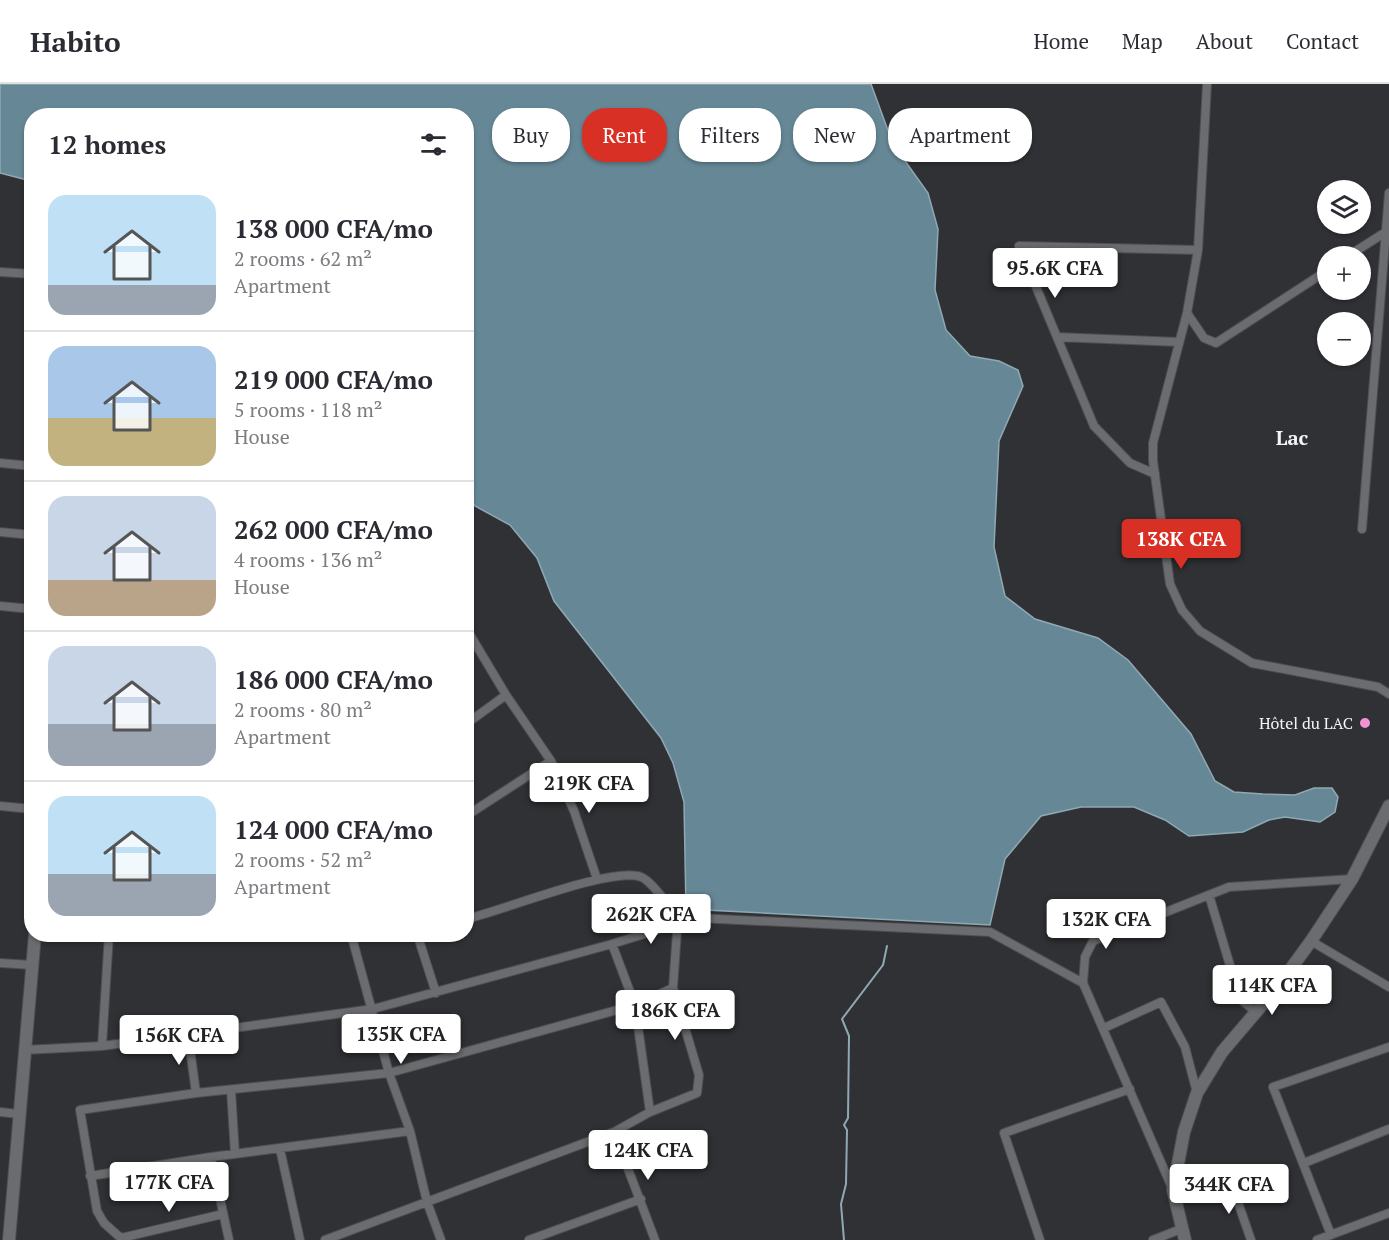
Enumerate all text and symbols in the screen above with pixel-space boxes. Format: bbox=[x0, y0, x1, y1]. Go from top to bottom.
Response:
text: Habito bbox=[30, 23, 121, 60]
text: Home bbox=[1033, 27, 1089, 55]
text: Map bbox=[1122, 27, 1163, 55]
text: About bbox=[1196, 27, 1253, 55]
text: Contact bbox=[1286, 27, 1359, 55]
chip: Buy bbox=[492, 108, 570, 162]
chip: Rent bbox=[582, 108, 667, 162]
chip: Filters bbox=[679, 108, 781, 162]
chip: New bbox=[793, 108, 876, 162]
chip: Apartment bbox=[888, 108, 1032, 162]
text: 12 homes bbox=[48, 127, 166, 161]
icon: filters bbox=[417, 128, 450, 161]
map controls bbox=[1317, 180, 1371, 366]
button: layers bbox=[1317, 180, 1371, 234]
text: 138 000 CFA/mo bbox=[234, 211, 433, 245]
icon: home bbox=[96, 219, 168, 291]
text: 2 rooms · 62 m² bbox=[234, 245, 372, 272]
button: + bbox=[1317, 246, 1371, 300]
pin: 95.6K CFA bbox=[986, 248, 1124, 299]
text: 95.6K CFA bbox=[1007, 254, 1103, 281]
text: Apartment bbox=[234, 272, 331, 299]
button: − bbox=[1317, 312, 1371, 366]
text: 219 000 CFA/mo bbox=[234, 362, 433, 396]
icon: home bbox=[96, 370, 168, 442]
text: 5 rooms · 118 m² bbox=[234, 396, 382, 423]
text: House bbox=[234, 423, 290, 450]
district label: Lac bbox=[1276, 424, 1309, 451]
text: 262 000 CFA/mo bbox=[234, 512, 433, 546]
pin: 138K CFA bbox=[1119, 519, 1243, 570]
icon: home bbox=[96, 520, 168, 592]
text: 138K CFA bbox=[1136, 525, 1226, 552]
text: 4 rooms · 136 m² bbox=[234, 546, 382, 573]
text: House bbox=[234, 573, 290, 600]
text: 186 000 CFA/mo bbox=[234, 662, 433, 696]
icon: home bbox=[96, 670, 168, 742]
text: 2 rooms · 80 m² bbox=[234, 696, 372, 723]
place label: Hôtel du LAC bbox=[1259, 712, 1353, 734]
marker: Hôtel du LAC bbox=[1358, 716, 1372, 730]
text: Apartment bbox=[234, 723, 331, 750]
pin: 219K CFA bbox=[527, 763, 651, 814]
text: 219K CFA bbox=[544, 769, 634, 796]
text: 124 000 CFA/mo bbox=[234, 812, 433, 846]
icon: home bbox=[96, 820, 168, 892]
text: 2 rooms · 52 m² bbox=[234, 846, 372, 873]
text: Apartment bbox=[234, 873, 331, 900]
pin: 262K CFA bbox=[589, 894, 713, 945]
pin: 132K CFA bbox=[1044, 899, 1168, 950]
text: 262K CFA bbox=[606, 900, 696, 927]
text: 132K CFA bbox=[1061, 905, 1151, 932]
pin: 114K CFA bbox=[1210, 965, 1334, 1016]
text: 114K CFA bbox=[1227, 971, 1317, 998]
pin: 186K CFA bbox=[613, 990, 737, 1041]
text: 186K CFA bbox=[630, 996, 720, 1023]
pin: 135K CFA bbox=[339, 1014, 463, 1065]
pin: 156K CFA bbox=[117, 1015, 241, 1066]
text: 135K CFA bbox=[356, 1020, 446, 1047]
text: 156K CFA bbox=[134, 1021, 224, 1048]
pin: 124K CFA bbox=[586, 1130, 710, 1181]
text: 124K CFA bbox=[603, 1136, 693, 1163]
pin: 177K CFA bbox=[107, 1162, 231, 1213]
pin: 344K CFA bbox=[1167, 1164, 1291, 1215]
text: 177K CFA bbox=[124, 1168, 214, 1195]
text: 344K CFA bbox=[1184, 1170, 1274, 1197]

